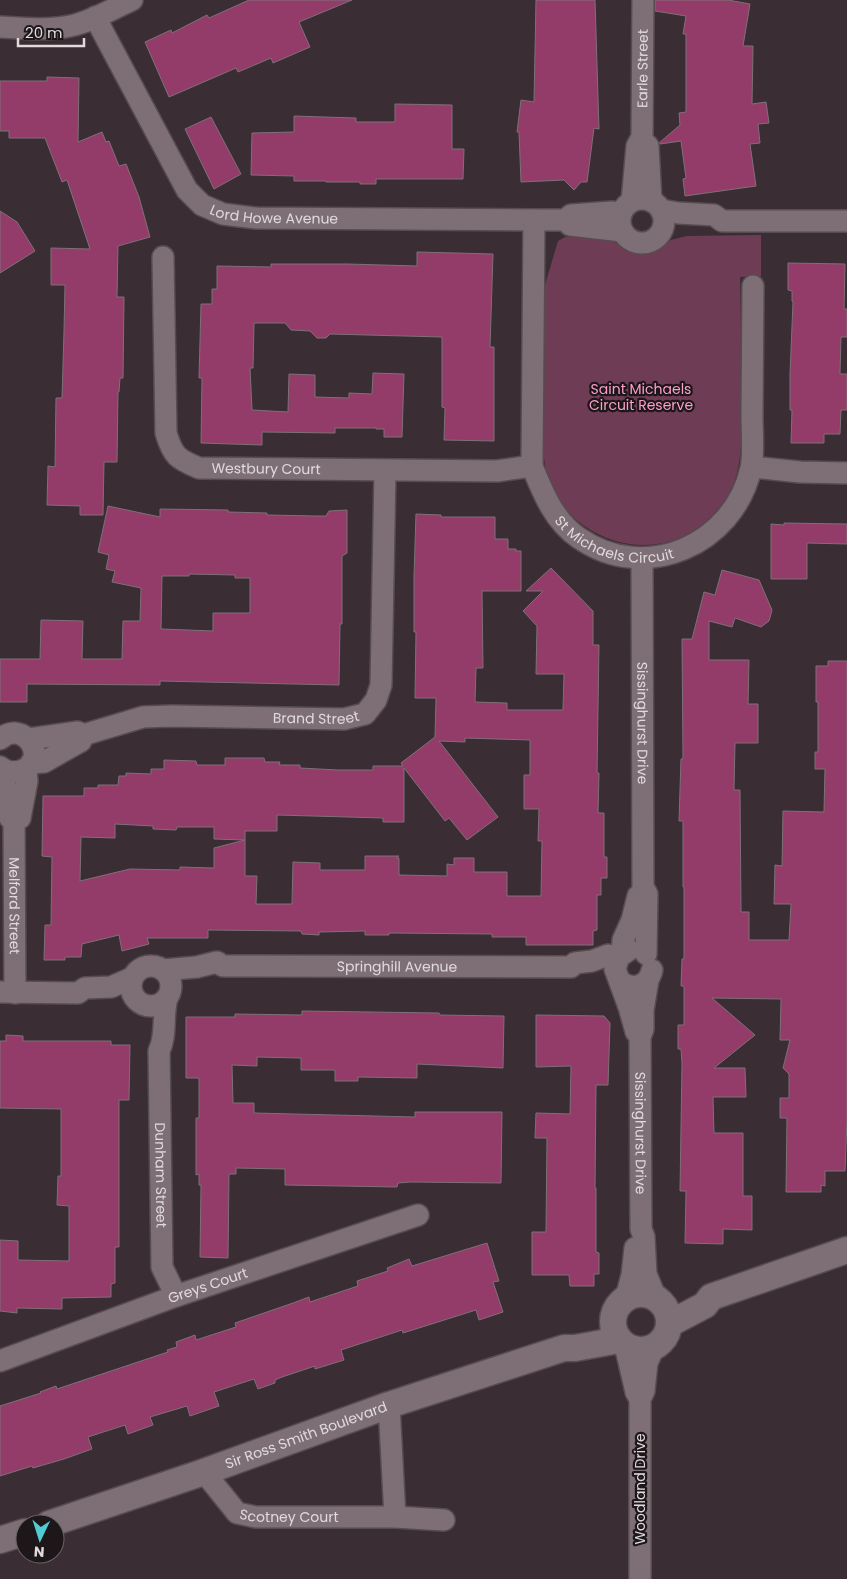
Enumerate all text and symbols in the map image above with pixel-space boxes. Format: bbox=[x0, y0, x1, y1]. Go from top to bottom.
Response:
scale bar bbox=[18, 15, 84, 47]
text: 20 m bbox=[25, 22, 63, 43]
street label: Earle Street bbox=[632, 29, 653, 108]
street label: Lord Howe Avenue bbox=[207, 200, 338, 229]
park label: Saint Michaels Circuit Reserve bbox=[589, 379, 693, 415]
street label: Westbury Court bbox=[211, 458, 321, 479]
street label: St Michaels Circuit bbox=[550, 511, 676, 568]
street label: Sissinghurst Drive bbox=[632, 662, 653, 785]
street label: Brand Street bbox=[273, 706, 361, 729]
street label: Melford Street bbox=[4, 857, 25, 954]
street label: Springhill Avenue bbox=[337, 956, 458, 977]
street label: Sissinghurst Drive bbox=[630, 1072, 651, 1195]
street label: Dunham Street bbox=[150, 1122, 171, 1228]
street label: Greys Court bbox=[165, 1263, 250, 1308]
street label: Sir Ross Smith Boulevard bbox=[222, 1397, 390, 1474]
street label: Woodland Drive bbox=[630, 1433, 650, 1545]
street label: Scotney Court bbox=[238, 1504, 339, 1527]
north arrow bbox=[15, 1514, 65, 1564]
text: N bbox=[33, 1542, 45, 1562]

